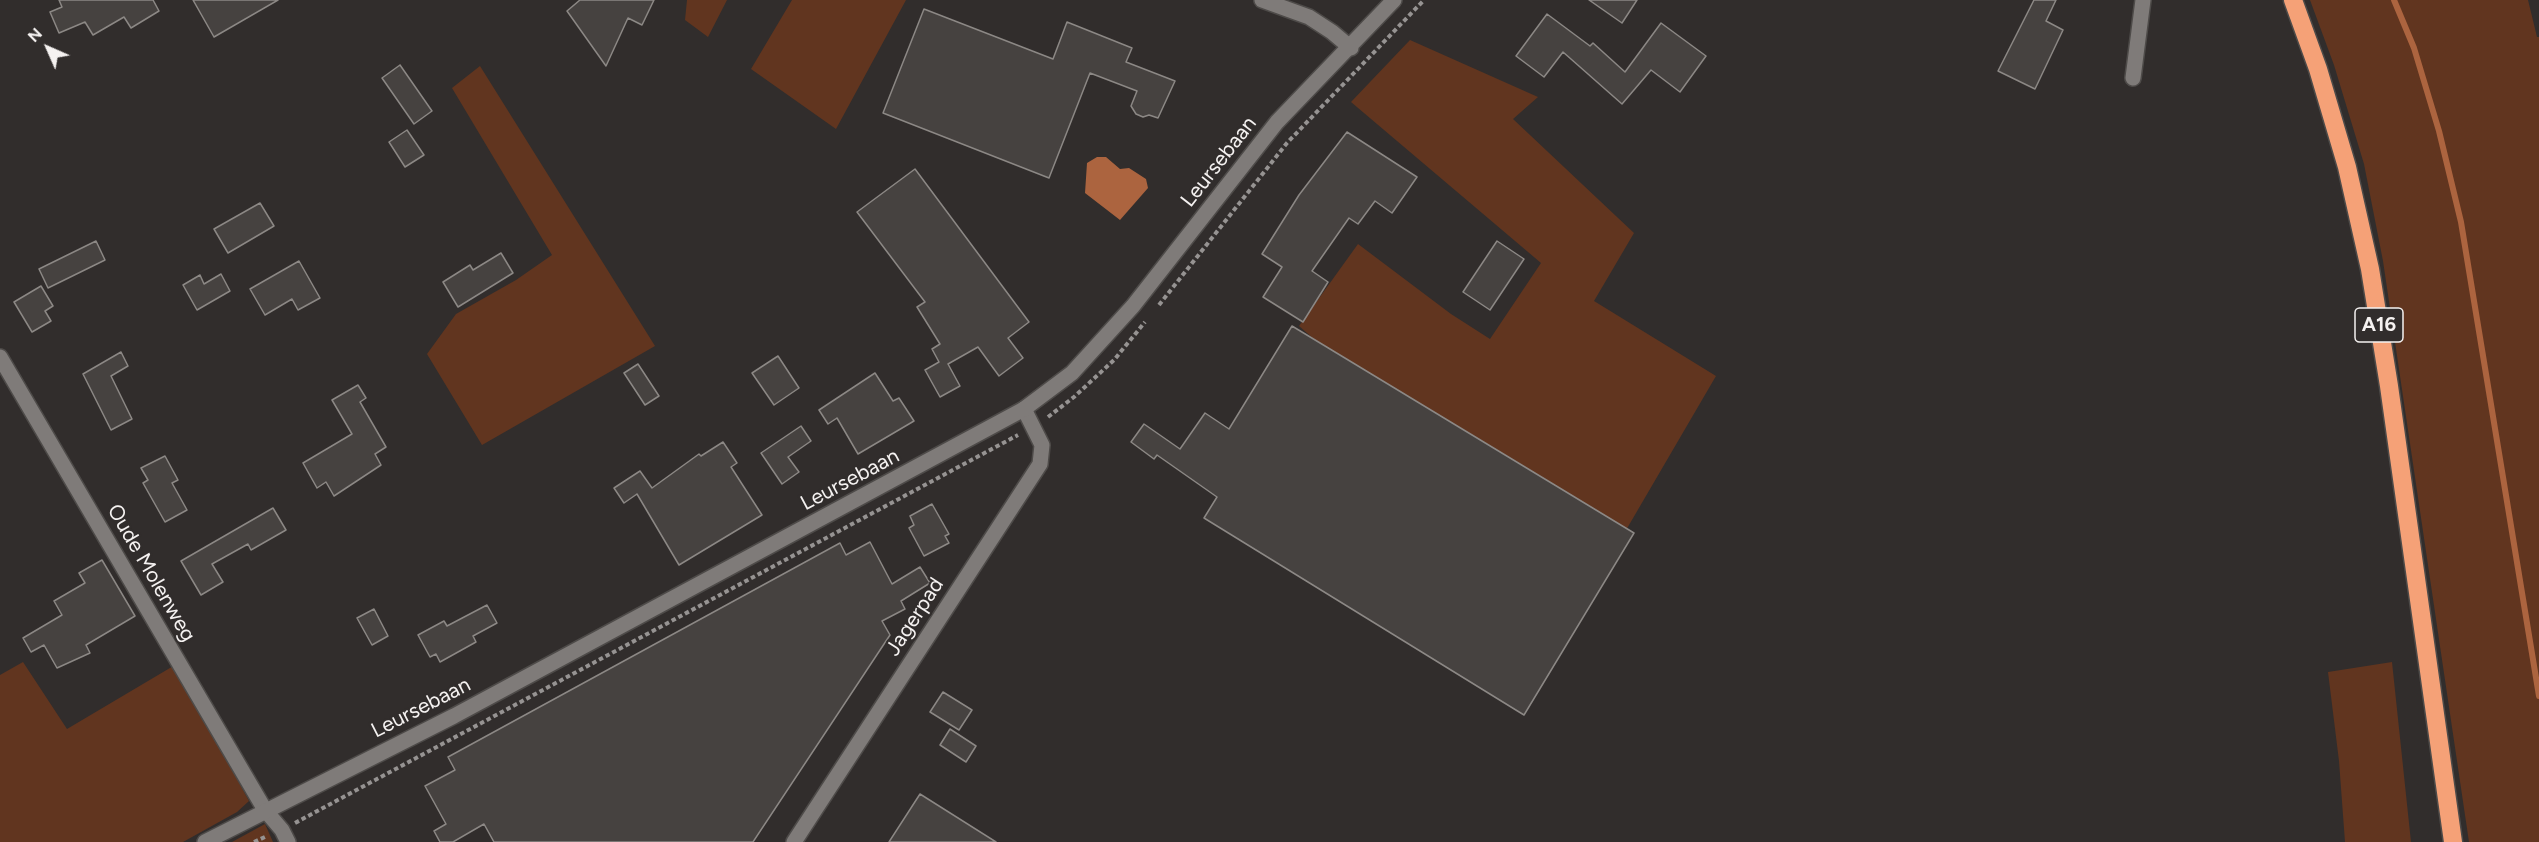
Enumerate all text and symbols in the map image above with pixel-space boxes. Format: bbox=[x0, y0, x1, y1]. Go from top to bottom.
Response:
north arrow bbox=[18, 18, 78, 78]
text: N bbox=[24, 24, 46, 46]
street label: Leursebaan bbox=[1176, 112, 1262, 212]
road number: A16 bbox=[2355, 308, 2403, 342]
street label: Leursebaan bbox=[796, 444, 904, 516]
street label: Oude Molenweg bbox=[101, 500, 201, 646]
street label: Jagerpad bbox=[881, 573, 949, 661]
street label: Leursebaan bbox=[367, 672, 475, 744]

